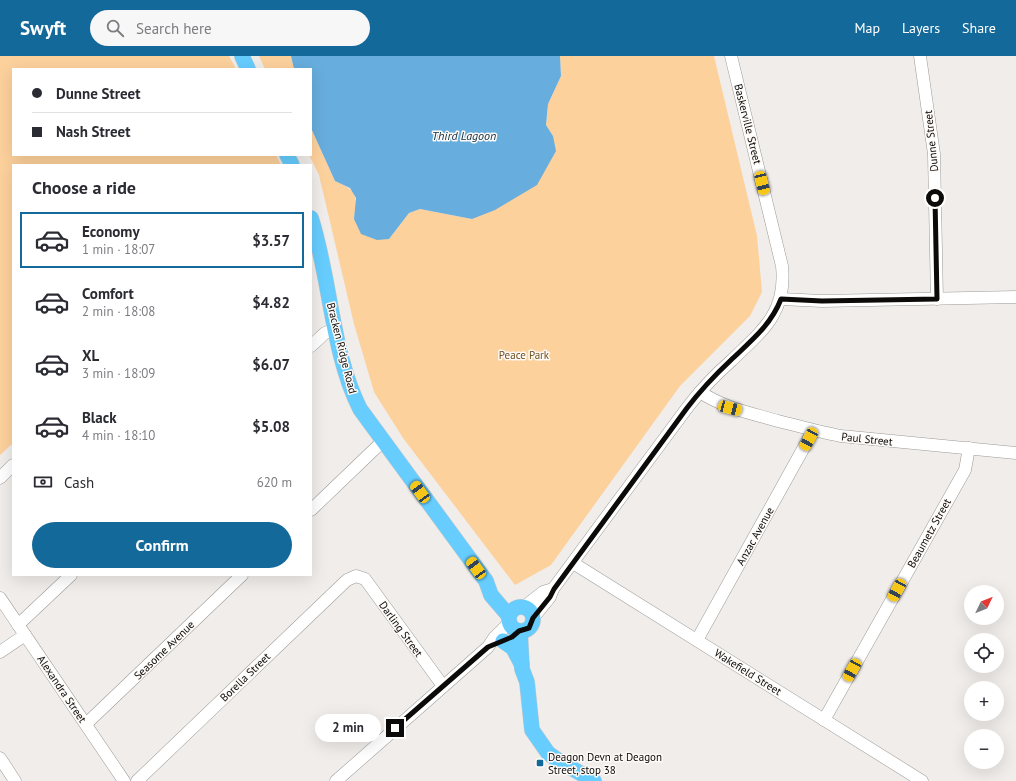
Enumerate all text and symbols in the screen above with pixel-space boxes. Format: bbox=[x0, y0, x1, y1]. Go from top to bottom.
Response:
search box bbox=[90, 10, 370, 46]
text: Swyft bbox=[20, 16, 66, 40]
icon: search bbox=[104, 17, 126, 39]
text: Search here bbox=[136, 19, 212, 38]
text: Map bbox=[854, 19, 880, 37]
text: Layers bbox=[902, 19, 940, 37]
text: Share bbox=[962, 19, 996, 37]
street label: Baskerville Street bbox=[731, 82, 765, 166]
text: Dunne Street bbox=[56, 84, 140, 103]
street label: Dunne Street bbox=[921, 109, 941, 172]
text: Nash Street bbox=[56, 122, 130, 141]
water label: Third Lagoon bbox=[432, 128, 496, 143]
car bbox=[753, 170, 771, 196]
text: Choose a ride bbox=[32, 176, 136, 199]
route start bbox=[926, 189, 944, 207]
icon: car bbox=[34, 222, 70, 258]
text: Economy bbox=[82, 222, 140, 241]
text: $3.57 bbox=[252, 231, 290, 250]
text: 1 min · 18:07 bbox=[82, 241, 155, 258]
icon: car bbox=[34, 284, 70, 320]
text: Comfort bbox=[82, 284, 134, 303]
text: $4.82 bbox=[252, 293, 290, 312]
street label: Bracken Ridge Road bbox=[324, 301, 360, 395]
text: 2 min · 18:08 bbox=[82, 303, 155, 320]
icon: car bbox=[34, 346, 70, 382]
text: XL bbox=[82, 346, 99, 365]
park label: Peace Park bbox=[499, 348, 550, 362]
text: $6.07 bbox=[252, 355, 290, 374]
text: 3 min · 18:09 bbox=[82, 365, 155, 382]
car bbox=[717, 399, 743, 417]
icon: car bbox=[34, 408, 70, 444]
text: Black bbox=[82, 408, 117, 427]
text: $5.08 bbox=[252, 417, 290, 436]
car bbox=[798, 426, 820, 452]
text: 4 min · 18:10 bbox=[82, 427, 155, 444]
street label: Paul Street bbox=[841, 429, 894, 449]
icon: cash bbox=[32, 471, 54, 493]
text: Cash bbox=[64, 473, 94, 492]
text: 620 m bbox=[257, 474, 292, 491]
car bbox=[408, 479, 432, 505]
street label: Beaumetz Street bbox=[904, 496, 954, 570]
street label: Anzac Avenue bbox=[733, 504, 777, 568]
button: Confirm bbox=[32, 522, 292, 568]
car bbox=[464, 555, 488, 581]
car bbox=[886, 577, 908, 603]
north arrow bbox=[964, 585, 1004, 625]
map controls bbox=[964, 585, 1004, 769]
street label: Darling Street bbox=[376, 598, 426, 660]
street label: Seasome Avenue bbox=[131, 617, 198, 682]
button: locate bbox=[964, 633, 1004, 673]
street label: Wakefield Street bbox=[712, 646, 784, 698]
street label: Borella Street bbox=[217, 649, 273, 704]
street label: Alexandra Street bbox=[34, 653, 90, 726]
car bbox=[841, 657, 863, 683]
button: + bbox=[964, 681, 1004, 721]
callout: 2 min bbox=[315, 714, 381, 742]
text: 2 min bbox=[332, 719, 364, 736]
route end bbox=[386, 719, 404, 737]
button: − bbox=[964, 729, 1004, 769]
place label: Deagon Devn at Deagon Street, stop 38 bbox=[548, 750, 662, 777]
marker: Deagon Devn at Deagon Street, stop 38 bbox=[535, 758, 545, 768]

